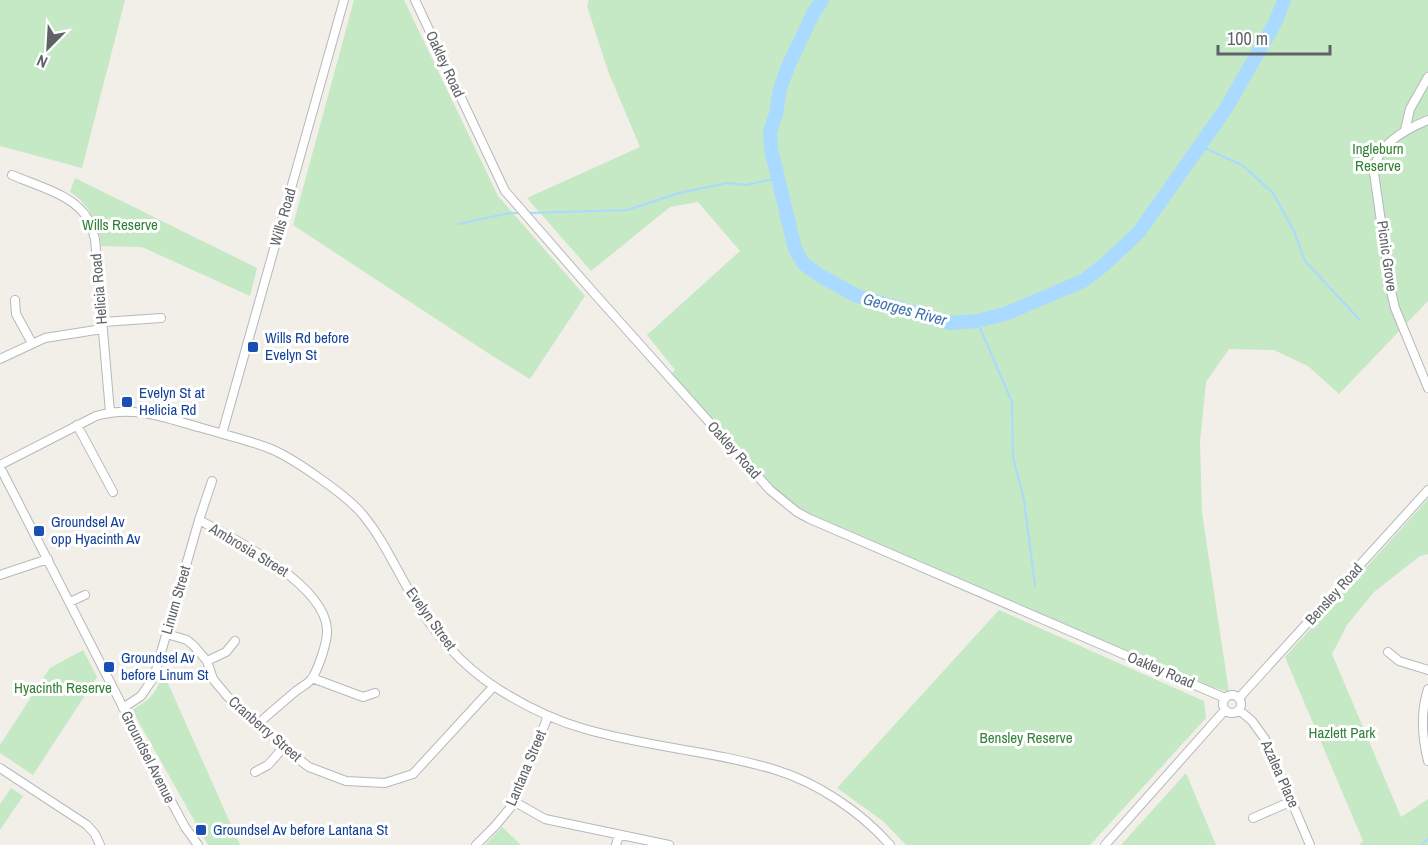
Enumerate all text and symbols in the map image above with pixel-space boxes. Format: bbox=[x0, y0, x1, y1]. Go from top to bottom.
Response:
north arrow bbox=[18, 18, 78, 78]
scale bar bbox=[1218, 18, 1330, 56]
text: 100 m bbox=[1227, 26, 1268, 51]
street label: Oakley Road bbox=[421, 27, 470, 100]
text: N bbox=[33, 50, 51, 74]
park label: Ingleburn Reserve bbox=[1352, 138, 1404, 176]
street label: Wills Road bbox=[264, 185, 301, 248]
park label: Wills Reserve bbox=[82, 214, 158, 235]
street label: Picnic Grove bbox=[1372, 219, 1403, 293]
street label: Helicia Road bbox=[85, 253, 112, 325]
water label: Georges River bbox=[861, 287, 950, 331]
place label: Wills Rd before Evelyn St bbox=[265, 327, 349, 365]
marker: Wills Rd before Evelyn St bbox=[246, 340, 260, 354]
place label: Evelyn St at Helicia Rd bbox=[139, 382, 205, 420]
marker: Evelyn St at Helicia Rd bbox=[120, 395, 134, 409]
street label: Oakley Road bbox=[703, 416, 766, 483]
place label: Groundsel Av opp Hyacinth Av bbox=[51, 511, 141, 549]
street label: Ambrosia Street bbox=[205, 517, 293, 582]
marker: Groundsel Av opp Hyacinth Av bbox=[32, 524, 46, 538]
street label: Bensley Road bbox=[1300, 558, 1367, 629]
street label: Linum Street bbox=[156, 563, 195, 637]
street label: Evelyn Street bbox=[401, 583, 462, 655]
street label: Oakley Road bbox=[1124, 646, 1198, 693]
place label: Groundsel Av before Linum St bbox=[121, 647, 209, 685]
marker: Groundsel Av before Linum St bbox=[102, 660, 116, 674]
park label: Hyacinth Reserve bbox=[14, 677, 112, 698]
street label: Cranberry Street bbox=[224, 691, 307, 767]
street label: Groundsel Avenue bbox=[116, 707, 181, 807]
park label: Hazlett Park bbox=[1309, 722, 1376, 743]
street label: Lantana Street bbox=[500, 726, 551, 809]
park label: Bensley Reserve bbox=[980, 727, 1073, 748]
street label: Azalea Place bbox=[1256, 736, 1305, 811]
place label: Groundsel Av before Lantana St bbox=[213, 819, 388, 840]
marker: Groundsel Av before Lantana St bbox=[194, 823, 208, 837]

